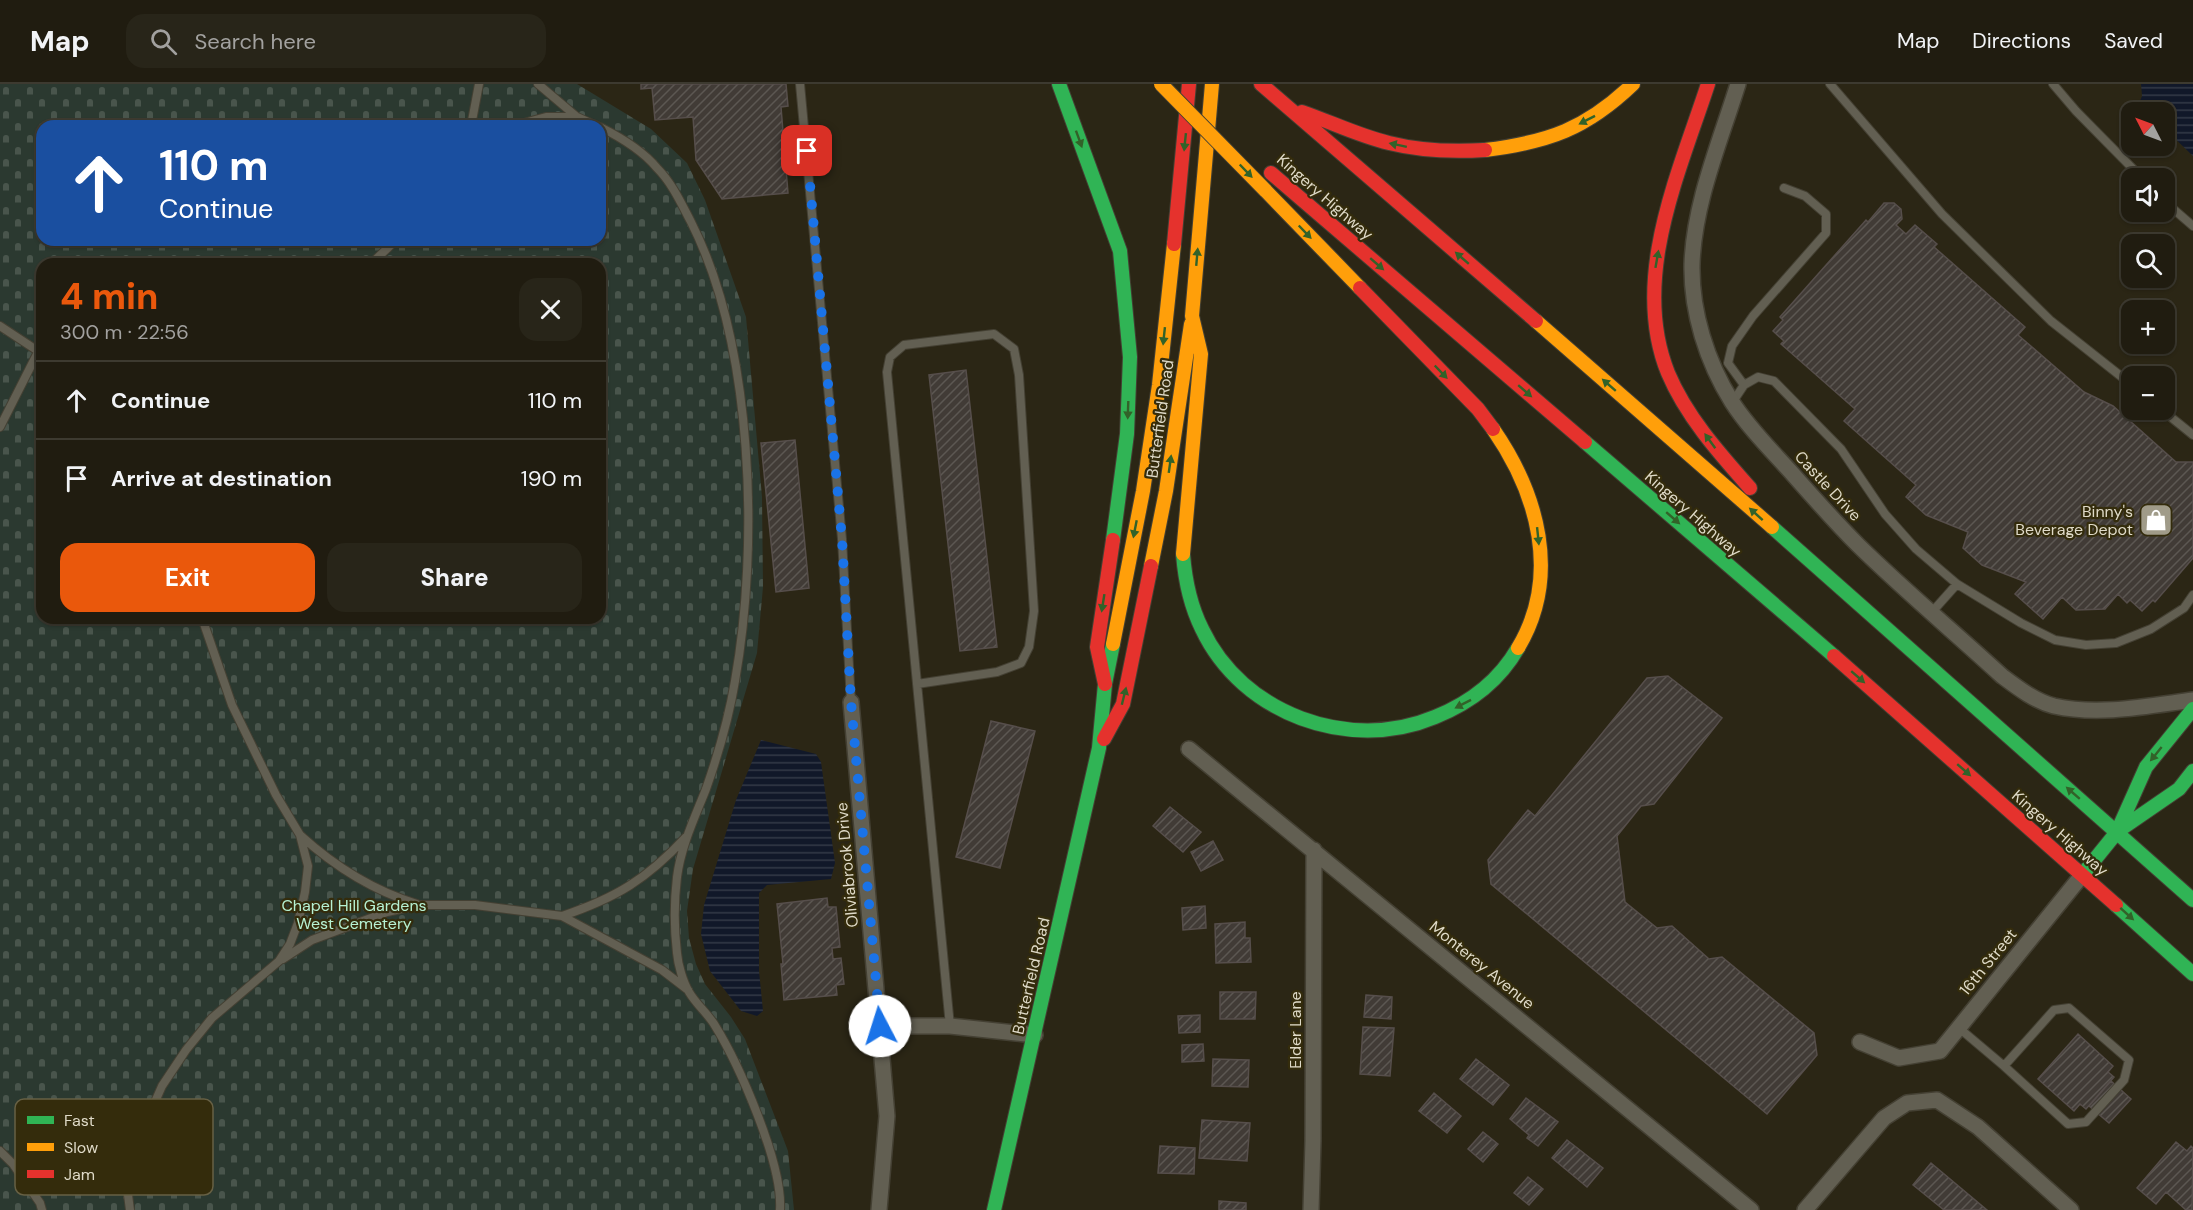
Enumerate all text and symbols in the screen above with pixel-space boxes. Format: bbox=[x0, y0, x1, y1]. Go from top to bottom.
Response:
search box bbox=[126, 14, 546, 68]
text: Map bbox=[30, 23, 90, 60]
icon: search bbox=[147, 25, 180, 58]
text: Search here bbox=[195, 27, 316, 56]
text: Map bbox=[1897, 27, 1939, 55]
text: Directions bbox=[1972, 27, 2071, 55]
text: Saved bbox=[2104, 27, 2163, 55]
north arrow bbox=[2121, 102, 2175, 156]
map controls bbox=[2121, 102, 2175, 420]
one-way arrow bbox=[1578, 114, 1596, 124]
pin bbox=[781, 125, 832, 176]
one-way arrow bbox=[1074, 130, 1084, 148]
one-way arrow bbox=[1180, 133, 1190, 152]
icon: arrive bbox=[790, 134, 823, 167]
text: 110 m bbox=[159, 138, 269, 193]
one-way arrow bbox=[1388, 140, 1407, 149]
icon: ahead bbox=[60, 144, 138, 222]
street label: Kingery Highway bbox=[1272, 149, 1378, 245]
one-way arrow bbox=[1239, 163, 1252, 178]
button: sound bbox=[2121, 168, 2175, 222]
text: Continue bbox=[159, 191, 273, 226]
one-way arrow bbox=[1298, 225, 1312, 239]
button: search bbox=[2121, 234, 2175, 288]
one-way arrow bbox=[1192, 248, 1202, 267]
one-way arrow bbox=[1653, 250, 1662, 269]
one-way arrow bbox=[1455, 252, 1470, 265]
one-way arrow bbox=[1369, 257, 1384, 270]
text: 4 min bbox=[60, 273, 158, 320]
button: close bbox=[519, 278, 582, 341]
button: + bbox=[2121, 300, 2175, 354]
text: 300 m · 22:56 bbox=[60, 319, 189, 345]
one-way arrow bbox=[1159, 327, 1169, 346]
street label: Butterfield Road bbox=[1141, 358, 1179, 480]
one-way arrow bbox=[1434, 364, 1448, 378]
button: − bbox=[2121, 366, 2175, 420]
one-way arrow bbox=[1602, 379, 1617, 392]
icon: ahead bbox=[60, 384, 93, 417]
one-way arrow bbox=[1517, 384, 1532, 397]
text: Continue bbox=[111, 386, 210, 415]
text: 110 m bbox=[528, 386, 582, 415]
one-way arrow bbox=[1123, 401, 1132, 420]
one-way arrow bbox=[1704, 433, 1716, 449]
street label: Castle Drive bbox=[1790, 446, 1866, 526]
one-way arrow bbox=[1166, 454, 1175, 473]
icon: arrive bbox=[60, 462, 93, 495]
text: Arrive at destination bbox=[111, 464, 332, 493]
text: 190 m bbox=[521, 464, 582, 493]
street label: Kingery Highway bbox=[1640, 466, 1746, 562]
place label: Binny's Beverage Depot bbox=[2015, 501, 2133, 540]
shop icon: Binny's Beverage Depot bbox=[2138, 502, 2174, 538]
one-way arrow bbox=[1749, 508, 1764, 521]
one-way arrow bbox=[1665, 511, 1680, 524]
one-way arrow bbox=[1130, 520, 1139, 539]
one-way arrow bbox=[1533, 527, 1543, 546]
button: Exit bbox=[60, 543, 315, 612]
button: Share bbox=[327, 543, 582, 612]
one-way arrow bbox=[1099, 594, 1108, 613]
one-way arrow bbox=[1850, 670, 1865, 683]
one-way arrow bbox=[1120, 687, 1130, 705]
one-way arrow bbox=[1454, 698, 1472, 708]
one-way arrow bbox=[2150, 746, 2163, 761]
one-way arrow bbox=[1956, 763, 1971, 776]
street label: Kingery Highway bbox=[2007, 785, 2113, 881]
one-way arrow bbox=[2066, 787, 2081, 800]
street label: Oliviabrook Drive bbox=[831, 802, 863, 928]
park label: Chapel Hill Gardens West Cemetery bbox=[281, 895, 427, 934]
one-way arrow bbox=[2119, 907, 2134, 921]
street label: Butterfield Road bbox=[1007, 915, 1055, 1037]
street label: Monterey Avenue bbox=[1425, 916, 1539, 1014]
street label: 16th Street bbox=[1955, 924, 2021, 1000]
street label: Elder Lane bbox=[1285, 991, 1306, 1069]
position arrow bbox=[848, 994, 912, 1058]
legend bbox=[15, 1099, 213, 1195]
text: Fast bbox=[64, 1110, 95, 1131]
text: Slow bbox=[64, 1137, 98, 1158]
text: Jam bbox=[64, 1164, 95, 1185]

